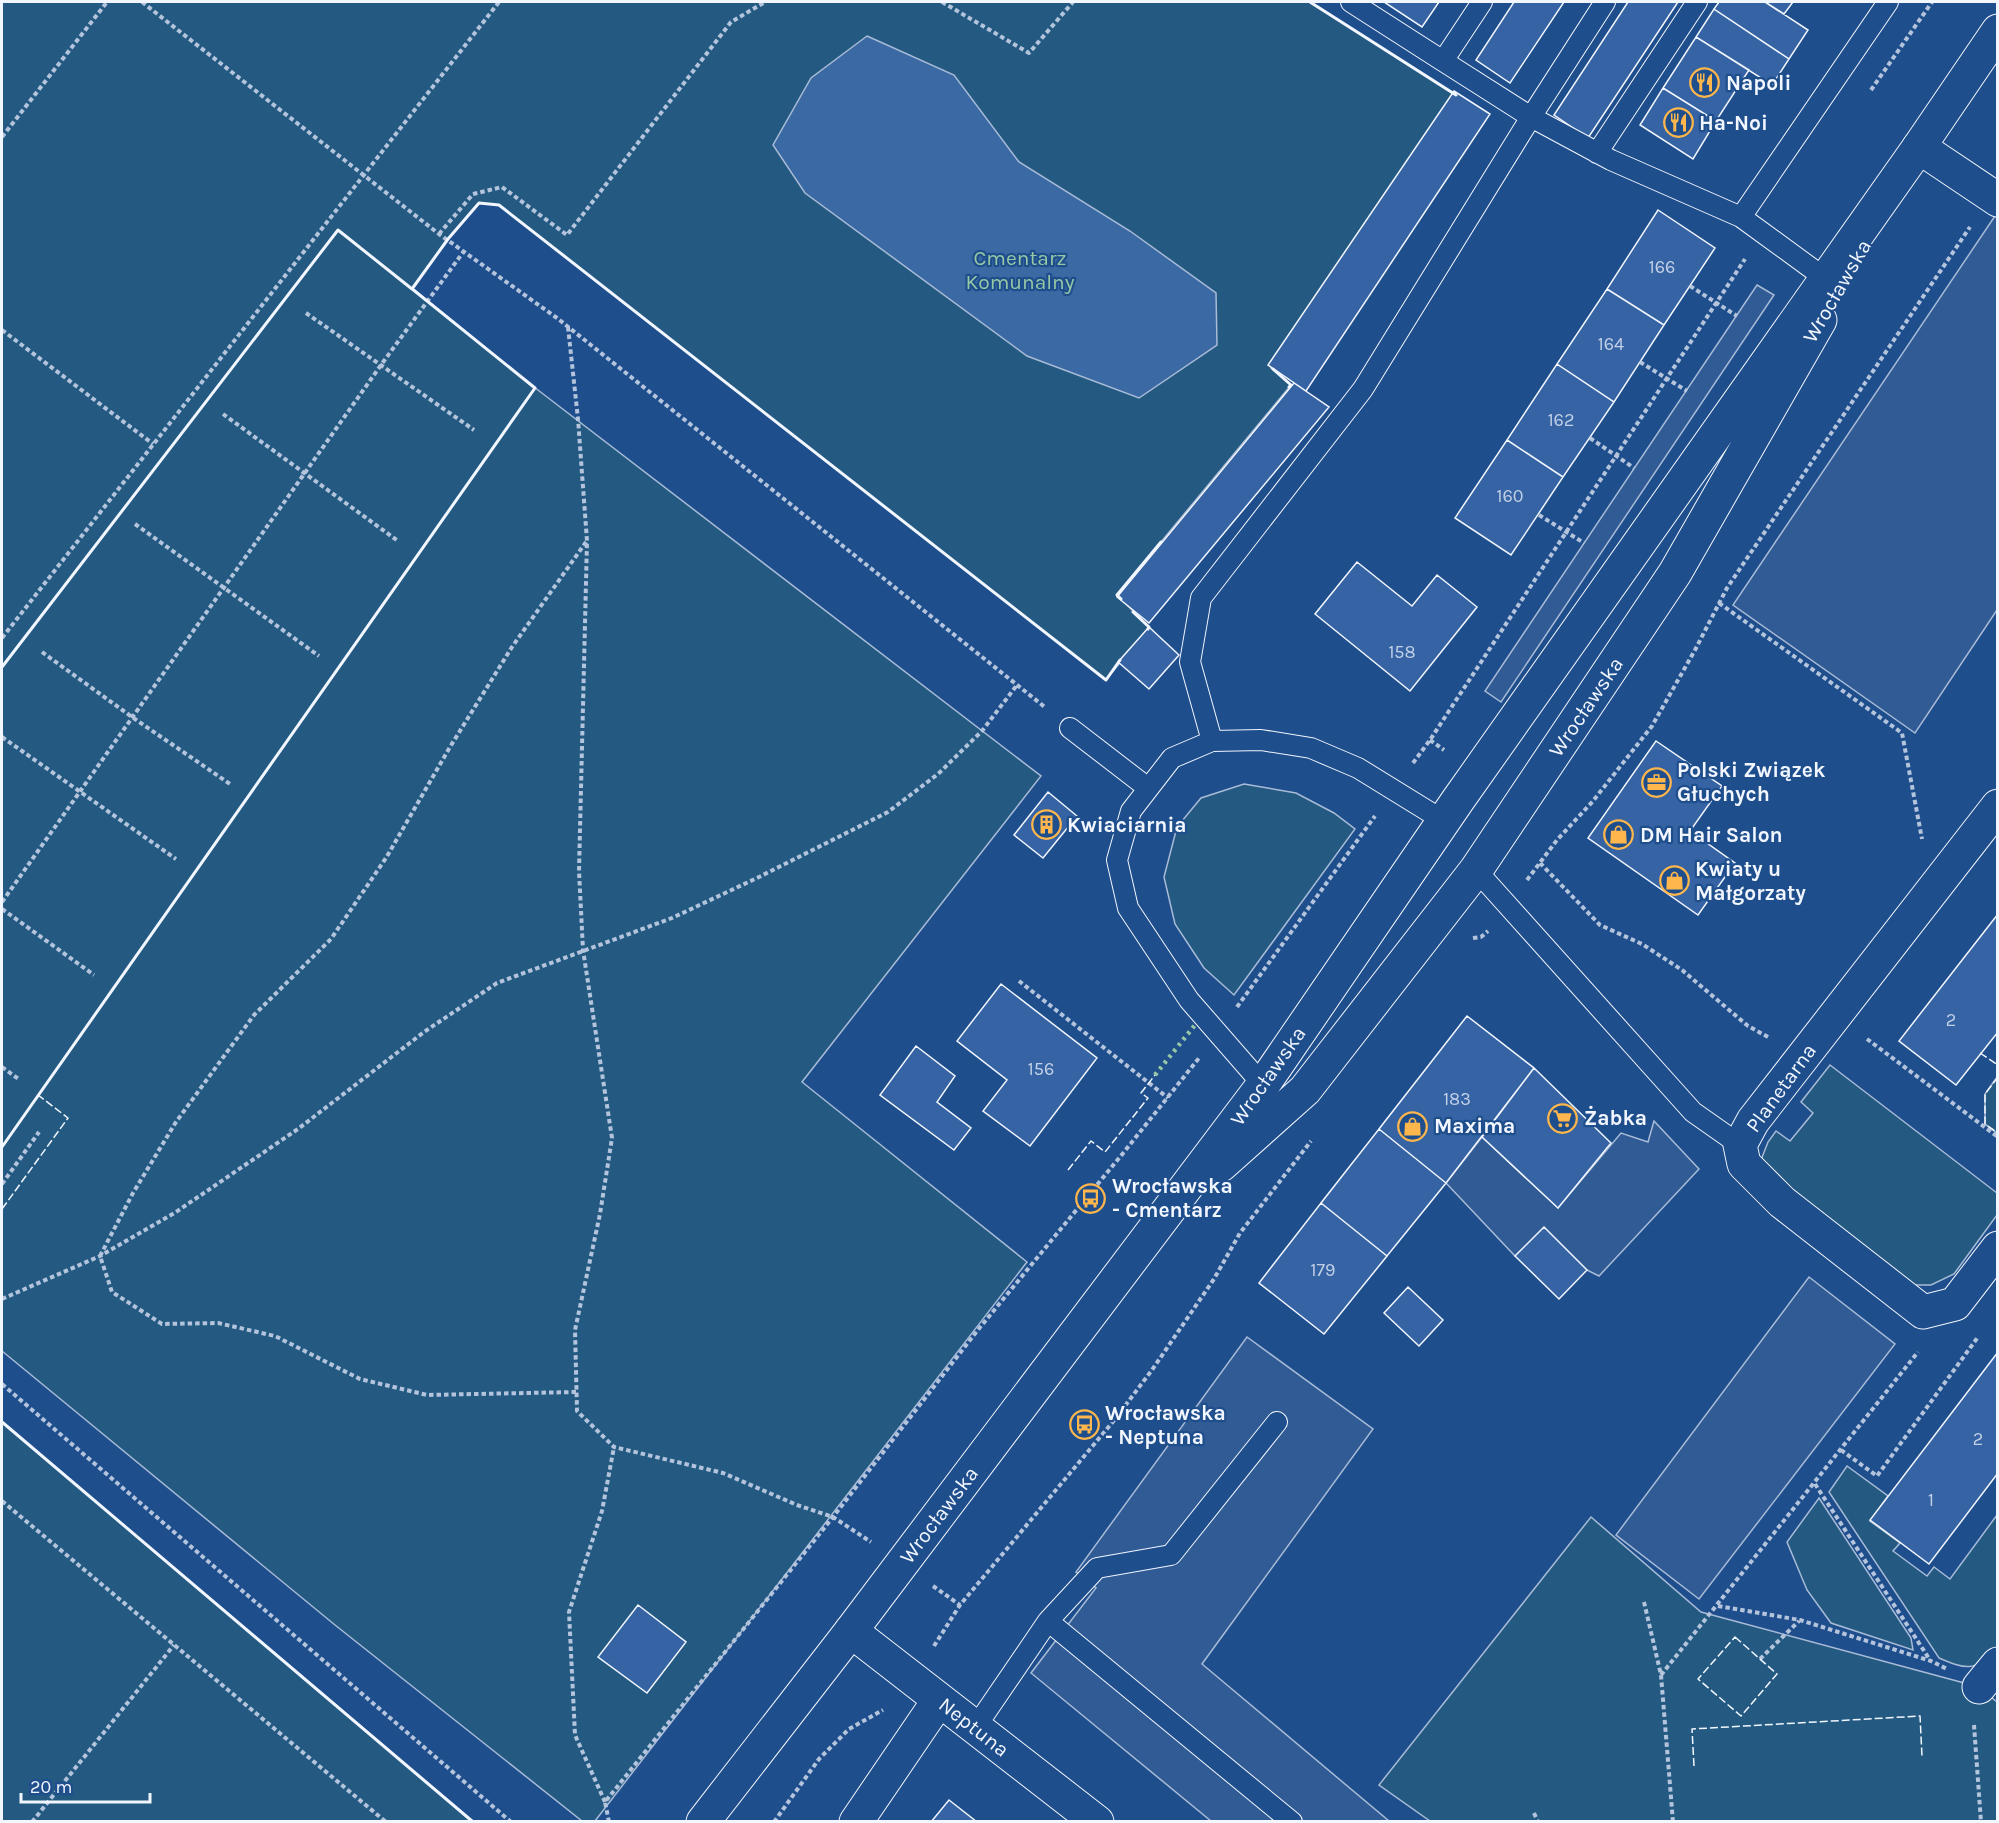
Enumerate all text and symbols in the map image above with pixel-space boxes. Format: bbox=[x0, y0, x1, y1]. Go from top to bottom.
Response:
restaurant icon: Napoli bbox=[1689, 67, 1721, 99]
place label: Napoli bbox=[1726, 71, 1791, 95]
restaurant icon: Ha-Noi bbox=[1662, 107, 1694, 139]
place label: Ha-Noi bbox=[1699, 111, 1768, 135]
street label: Wrocławska bbox=[1798, 235, 1876, 347]
park label: Cmentarz Komunalny bbox=[965, 246, 1075, 294]
house number: 166 bbox=[1649, 256, 1675, 278]
house number: 164 bbox=[1598, 333, 1624, 355]
house number: 162 bbox=[1548, 409, 1574, 431]
house number: 160 bbox=[1497, 485, 1523, 507]
house number: 158 bbox=[1388, 641, 1416, 663]
street label: Wrocławska bbox=[1544, 653, 1628, 761]
place label: Polski Związek Głuchych bbox=[1677, 758, 1826, 806]
office icon: Polski Związek Głuchych bbox=[1640, 766, 1672, 798]
building icon: Kwiaciarnia bbox=[1030, 809, 1062, 841]
place label: Kwiaciarnia bbox=[1067, 813, 1187, 837]
shop icon: DM Hair Salon bbox=[1603, 819, 1635, 851]
place label: DM Hair Salon bbox=[1640, 823, 1783, 847]
place label: Kwiaty u Małgorzaty bbox=[1695, 857, 1806, 905]
shop icon: Kwiaty u Małgorzaty bbox=[1658, 865, 1690, 897]
house number: 2 bbox=[1946, 1009, 1956, 1031]
street label: Wrocławska bbox=[1225, 1022, 1311, 1130]
street label: Planetarna bbox=[1741, 1039, 1821, 1137]
house number: 156 bbox=[1028, 1058, 1054, 1080]
house number: 183 bbox=[1443, 1088, 1471, 1110]
supermarket icon: Żabka bbox=[1547, 1102, 1579, 1134]
place label: Żabka bbox=[1584, 1105, 1647, 1130]
shop icon: Maxima bbox=[1397, 1110, 1429, 1142]
place label: Maxima bbox=[1434, 1114, 1515, 1138]
place label: Wrocławska - Cmentarz bbox=[1112, 1174, 1233, 1222]
bus stop icon: Wrocławska - Cmentarz bbox=[1075, 1182, 1107, 1214]
house number: 179 bbox=[1311, 1259, 1335, 1281]
place label: Wrocławska - Neptuna bbox=[1105, 1401, 1226, 1449]
bus stop icon: Wrocławska - Neptuna bbox=[1068, 1409, 1100, 1441]
house number: 2 bbox=[1973, 1428, 1983, 1450]
street label: Wrocławska bbox=[895, 1462, 983, 1568]
house number: 1 bbox=[1928, 1489, 1934, 1511]
street label: Neptuna bbox=[934, 1692, 1014, 1762]
scale bar bbox=[21, 1766, 150, 1804]
text: 20 m bbox=[30, 1776, 72, 1798]

